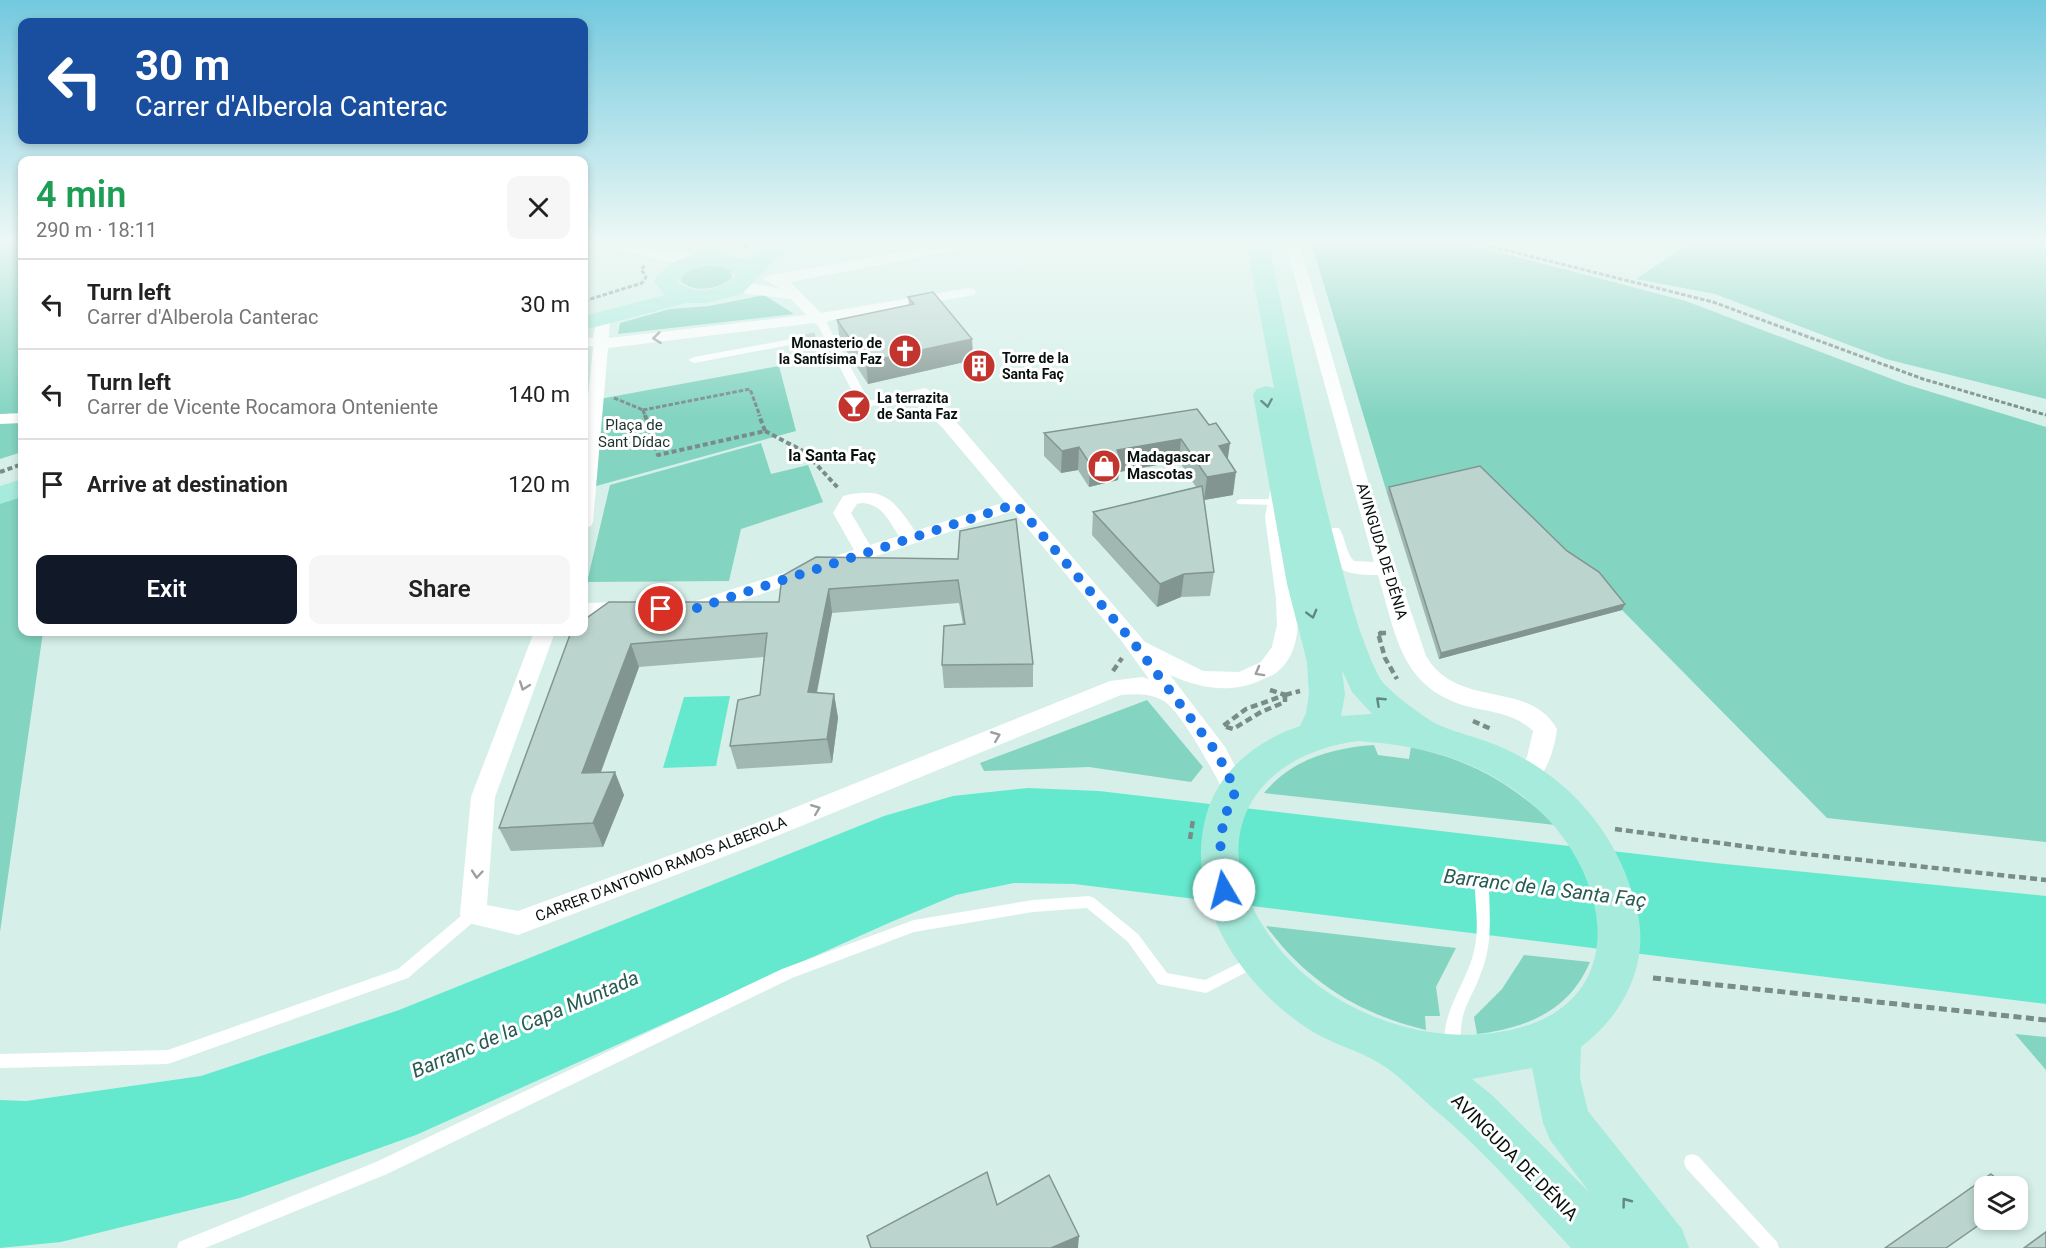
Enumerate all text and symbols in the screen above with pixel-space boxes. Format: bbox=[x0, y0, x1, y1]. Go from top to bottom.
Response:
text: 30 m bbox=[135, 41, 230, 90]
icon: left bbox=[36, 42, 114, 120]
text: Carrer d'Alberola Canterac bbox=[135, 91, 448, 123]
text: 4 min bbox=[36, 174, 126, 216]
button: close bbox=[507, 176, 570, 239]
text: 290 m · 18:11 bbox=[36, 218, 157, 242]
text: Turn left bbox=[87, 280, 171, 305]
icon: left bbox=[36, 288, 69, 321]
text: 30 m bbox=[521, 292, 570, 317]
text: Carrer d'Alberola Canterac bbox=[87, 305, 318, 329]
one-way arrow bbox=[652, 331, 661, 343]
church icon: Monasterio de la Santísima Faz bbox=[887, 333, 923, 369]
place label: Monasterio de la Santísima Faz bbox=[779, 335, 882, 367]
building icon: Torre de la Santa Faç bbox=[961, 348, 997, 384]
place label: Torre de la Santa Faç bbox=[1002, 350, 1069, 382]
text: Turn left bbox=[87, 370, 171, 395]
icon: left bbox=[36, 378, 69, 411]
text: 140 m bbox=[508, 382, 570, 407]
bar icon: La terrazita de Santa Faz bbox=[836, 388, 872, 424]
place label: La terrazita de Santa Faz bbox=[877, 390, 958, 422]
text: Carrer de Vicente Rocamora Onteniente bbox=[87, 395, 438, 419]
one-way arrow bbox=[1260, 398, 1273, 408]
park label: Plaça de Sant Dídac bbox=[598, 416, 670, 451]
district label: la Santa Faç bbox=[788, 446, 876, 465]
shop icon: Madagascar Mascotas bbox=[1086, 448, 1122, 484]
place label: Madagascar Mascotas bbox=[1127, 448, 1211, 483]
icon: arrive bbox=[36, 468, 69, 501]
text: Arrive at destination bbox=[87, 472, 288, 497]
text: 120 m bbox=[508, 472, 570, 497]
street label: AVINGUDA DE DÉNIA bbox=[1353, 481, 1411, 622]
button: Exit bbox=[36, 555, 297, 624]
button: Share bbox=[309, 555, 570, 624]
pin bbox=[635, 583, 686, 634]
icon: arrive bbox=[644, 592, 677, 625]
one-way arrow bbox=[1304, 609, 1317, 619]
one-way arrow bbox=[1255, 665, 1265, 676]
one-way arrow bbox=[519, 680, 531, 691]
one-way arrow bbox=[1376, 697, 1387, 708]
one-way arrow bbox=[990, 731, 1001, 743]
one-way arrow bbox=[809, 804, 820, 816]
street label: CARRER D'ANTONIO RAMOS ALBEROLA bbox=[533, 813, 789, 925]
position arrow bbox=[1192, 858, 1256, 922]
water label: Barranc de la Santa Faç bbox=[1442, 864, 1648, 912]
one-way arrow bbox=[471, 869, 484, 878]
water label: Barranc de la Capa Muntada bbox=[408, 965, 642, 1083]
street label: AVINGUDA DE DÉNIA bbox=[1447, 1089, 1583, 1225]
map controls bbox=[1974, 1176, 2028, 1230]
button: layers bbox=[1974, 1176, 2028, 1230]
one-way arrow bbox=[1622, 1198, 1633, 1209]

